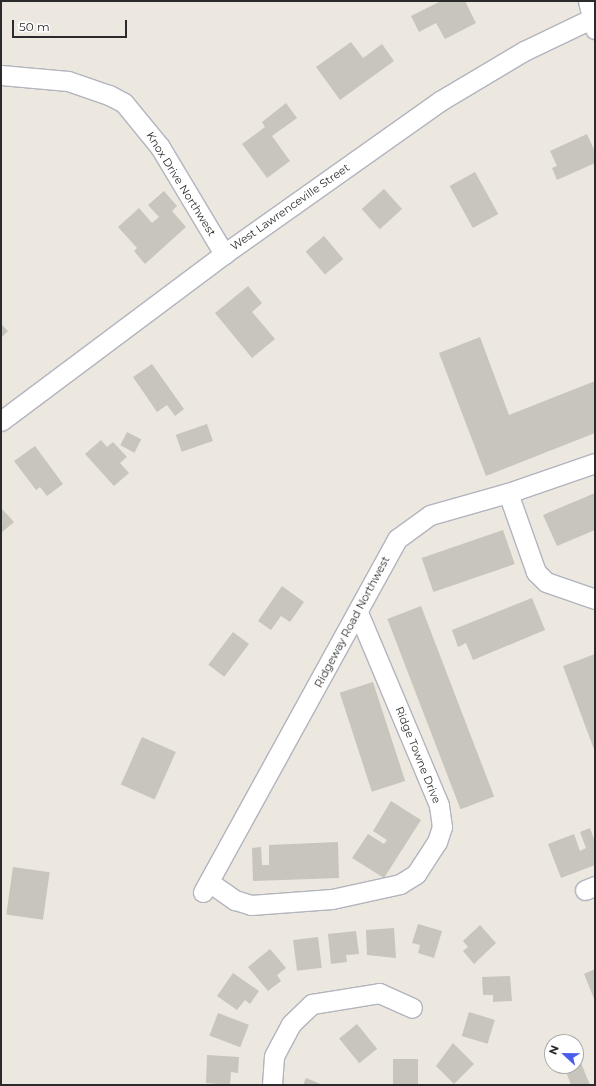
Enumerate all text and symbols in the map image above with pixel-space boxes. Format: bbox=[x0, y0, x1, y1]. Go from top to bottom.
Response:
scale bar bbox=[14, 12, 129, 38]
text: 50 m bbox=[19, 19, 50, 34]
street label: Knox Drive Northwest bbox=[143, 129, 219, 239]
street label: West Lawrenceville Street bbox=[228, 161, 352, 253]
street label: Ridgeway Road Northwest bbox=[312, 554, 392, 690]
street label: Ridge Towne Drive bbox=[393, 705, 443, 805]
north arrow bbox=[544, 1034, 584, 1074]
text: N bbox=[546, 1043, 562, 1057]

